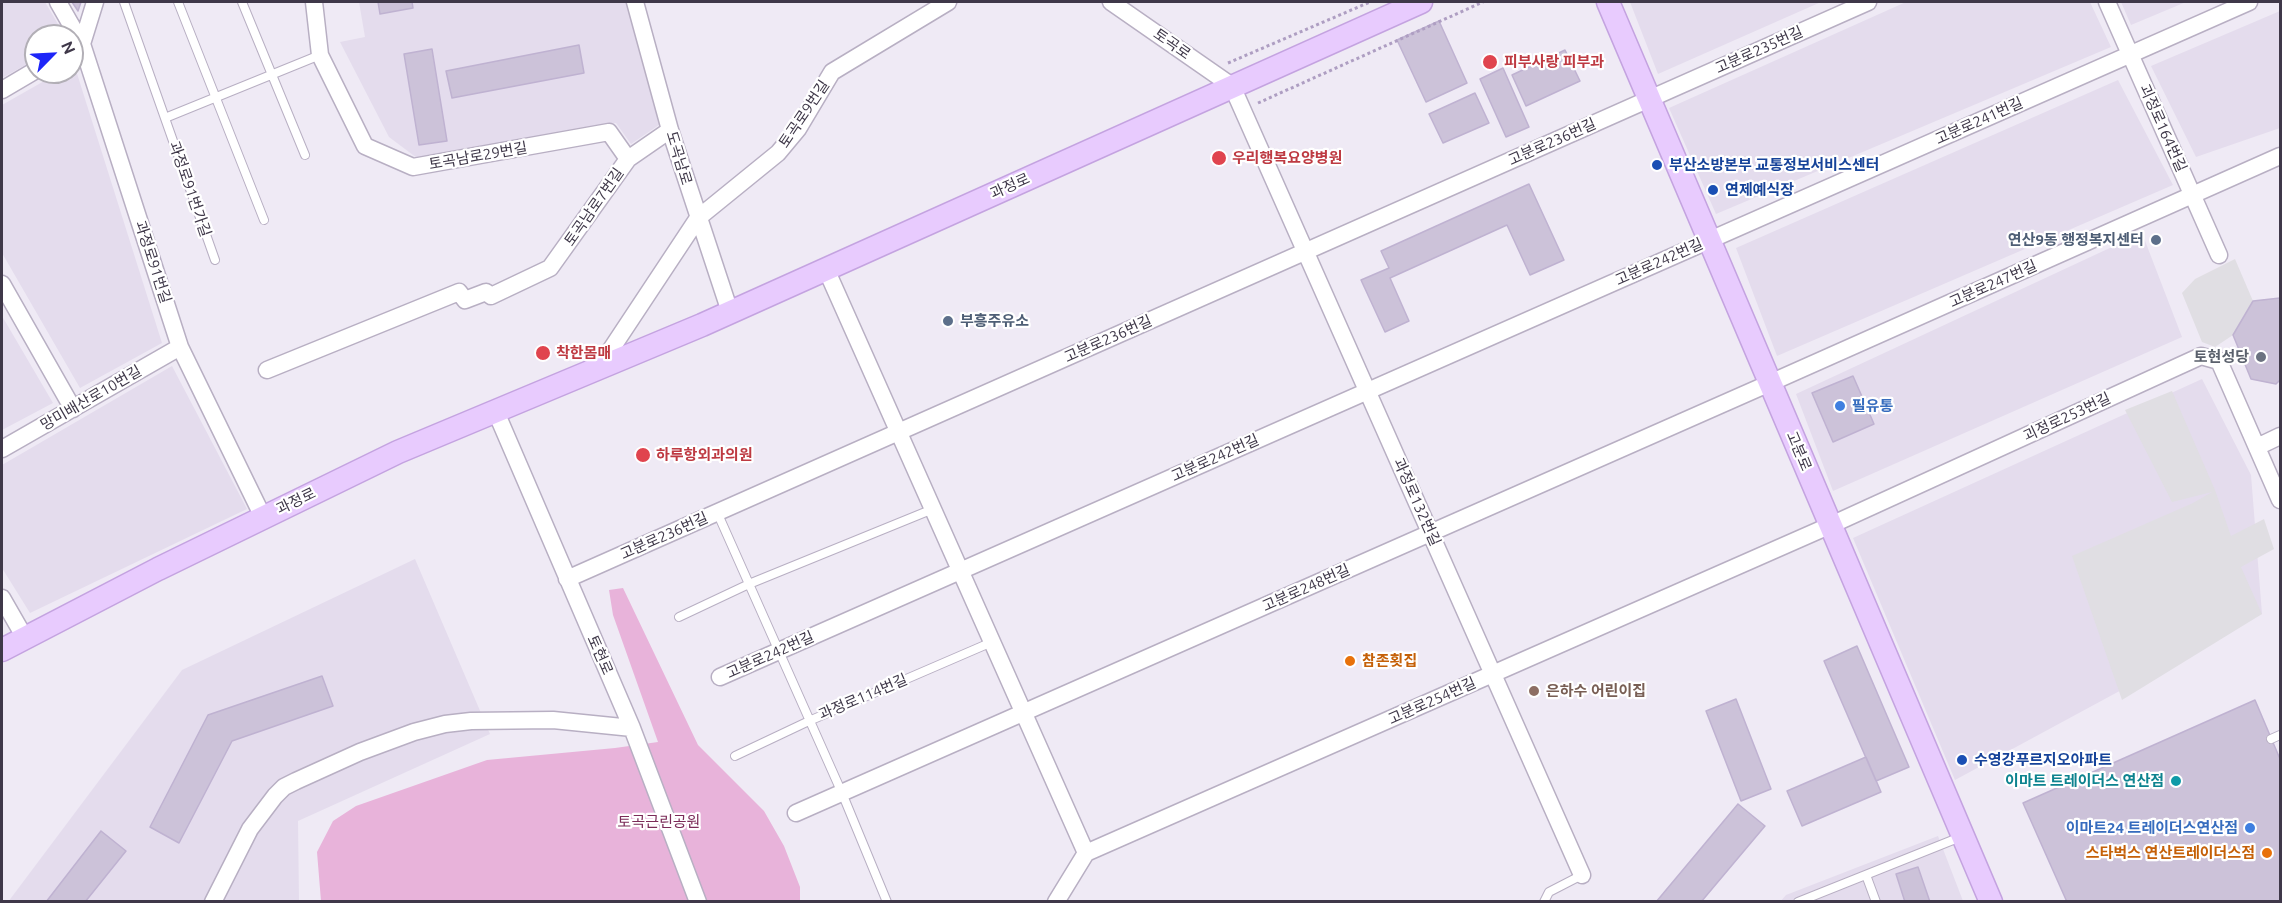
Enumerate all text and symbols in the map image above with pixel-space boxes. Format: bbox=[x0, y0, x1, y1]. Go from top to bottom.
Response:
street label: 고분로235번길 bbox=[1712, 23, 1806, 77]
north arrow bbox=[24, 24, 84, 84]
street label: 토곡로 bbox=[1150, 25, 1194, 63]
text: N bbox=[58, 38, 79, 57]
marker: 피부사랑 피부과 bbox=[1481, 53, 1499, 71]
place label: 피부사랑 피부과 bbox=[1504, 53, 1604, 71]
street label: 토곡로9번길 bbox=[775, 77, 833, 151]
street label: 괴정로164번길 bbox=[2136, 81, 2190, 175]
street label: 고분로241번길 bbox=[1932, 94, 2026, 148]
street label: 고분로236번길 bbox=[1505, 115, 1599, 169]
street label: 도곡남로 bbox=[662, 129, 696, 187]
street label: 토곡남로29번길 bbox=[427, 138, 529, 174]
street label: 과정로91번가길 bbox=[165, 139, 215, 239]
marker: 우리행복요양병원 bbox=[1210, 149, 1228, 167]
place label: 우리행복요양병원 bbox=[1232, 149, 1342, 167]
place label: 부산소방본부 교통정보서비스센터 bbox=[1669, 156, 1880, 174]
marker: 부산소방본부 교통정보서비스센터 bbox=[1650, 158, 1664, 172]
street label: 토곡남로7번길 bbox=[560, 164, 628, 250]
street label: 과정로 bbox=[987, 169, 1033, 203]
place label: 연제예식장 bbox=[1725, 181, 1794, 199]
marker: 연제예식장 bbox=[1706, 183, 1720, 197]
street label: 과정로91번길 bbox=[131, 218, 175, 306]
place label: 연산9동 행정복지센터 bbox=[2008, 231, 2144, 249]
marker: 연산9동 행정복지센터 bbox=[2149, 233, 2163, 247]
street label: 고분로242번길 bbox=[1612, 235, 1706, 289]
street label: 고분로247번길 bbox=[1946, 257, 2040, 311]
place label: 부흥주유소 bbox=[960, 312, 1029, 330]
street label: 고분로236번길 bbox=[1061, 312, 1155, 366]
marker: 부흥주유소 bbox=[941, 314, 955, 328]
marker: 착한몸매 bbox=[534, 344, 552, 362]
place label: 착한몸매 bbox=[556, 344, 611, 362]
place label: 토현성당 bbox=[2194, 348, 2249, 366]
marker: 토현성당 bbox=[2254, 350, 2268, 364]
street label: 망미배산로10번길 bbox=[37, 362, 145, 434]
street label: 괴정로253번길 bbox=[2020, 389, 2114, 445]
place label: 필유통 bbox=[1852, 397, 1893, 415]
marker: 필유통 bbox=[1833, 399, 1847, 413]
street label: 고분로 bbox=[1783, 428, 1815, 474]
street label: 고분로242번길 bbox=[1168, 431, 1262, 485]
marker: 하루항외과의원 bbox=[634, 446, 652, 464]
place label: 하루항외과의원 bbox=[656, 446, 753, 464]
street label: 과정로132번길 bbox=[1390, 455, 1444, 549]
street label: 과정로 bbox=[273, 484, 319, 518]
street label: 고분로236번길 bbox=[617, 509, 711, 563]
street label: 고분로248번길 bbox=[1259, 561, 1353, 615]
street label: 고분로242번길 bbox=[723, 628, 817, 682]
street label: 토현로 bbox=[583, 632, 617, 678]
place label: 참존횟집 bbox=[1362, 652, 1417, 670]
marker: 참존횟집 bbox=[1343, 654, 1357, 668]
street label: 과정로114번길 bbox=[816, 670, 910, 724]
street label: 고분로254번길 bbox=[1385, 674, 1479, 728]
place label: 은하수 어린이집 bbox=[1546, 682, 1646, 700]
marker: 은하수 어린이집 bbox=[1527, 684, 1541, 698]
place label: 수영강푸르지오아파트 bbox=[1974, 751, 2112, 769]
marker: 수영강푸르지오아파트 bbox=[1955, 753, 1969, 767]
place label: 이마트 트레이더스 연산점 bbox=[2005, 772, 2164, 790]
marker: 이마트 트레이더스 연산점 bbox=[2169, 774, 2183, 788]
park label: 토곡근린공원 bbox=[618, 813, 700, 831]
place label: 이마트24 트레이더스연산점 bbox=[2066, 819, 2238, 837]
marker: 이마트24 트레이더스연산점 bbox=[2243, 821, 2257, 835]
place label: 스타벅스 연산트레이더스점 bbox=[2086, 844, 2255, 862]
marker: 스타벅스 연산트레이더스점 bbox=[2260, 846, 2274, 860]

